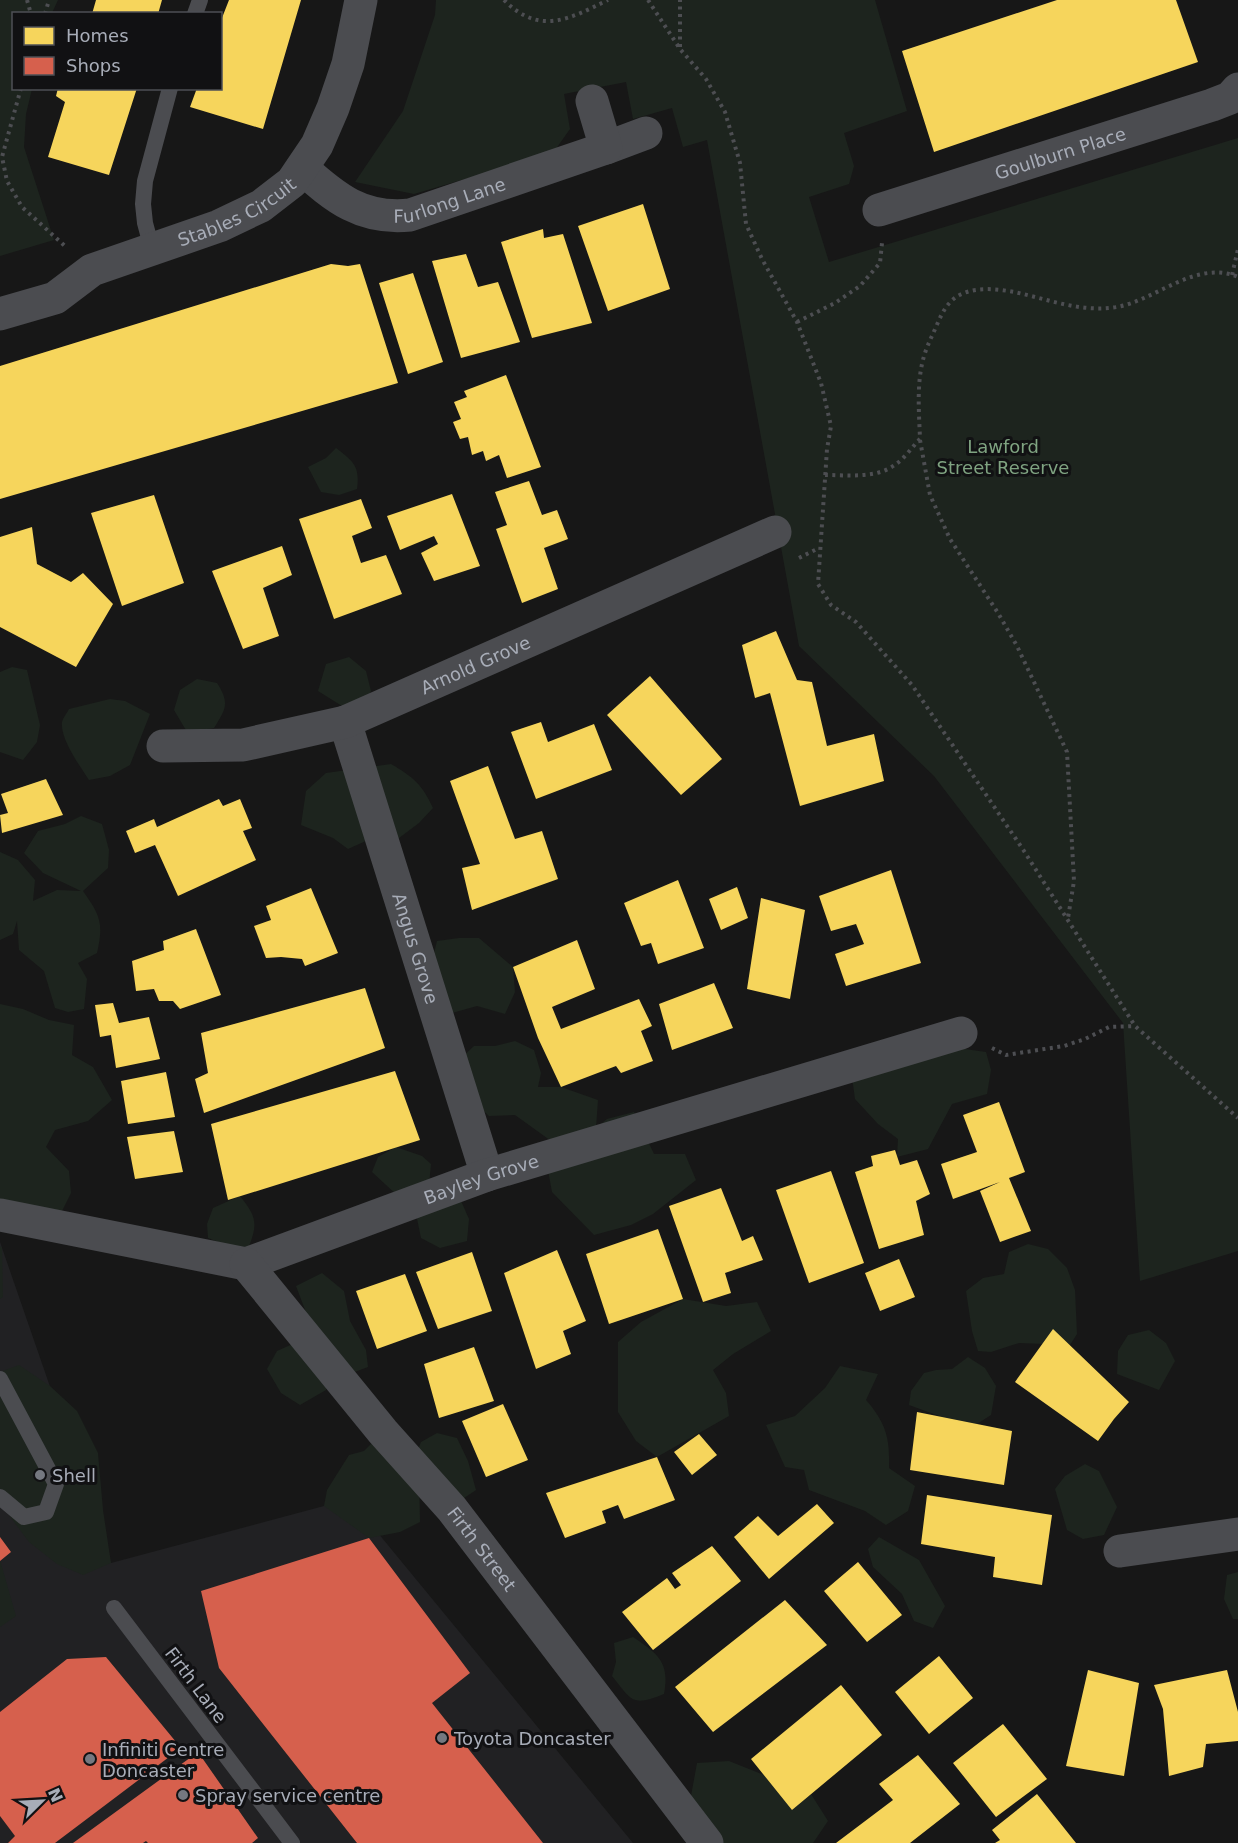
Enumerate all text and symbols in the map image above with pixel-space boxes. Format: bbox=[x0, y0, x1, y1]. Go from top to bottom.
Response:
legend bbox=[12, 12, 222, 90]
text: Homes bbox=[66, 25, 129, 46]
text: Shops bbox=[66, 55, 121, 76]
street label: Goulburn Place bbox=[992, 122, 1128, 183]
street label: Stables Circuit bbox=[175, 173, 299, 250]
street label: Furlong Lane bbox=[393, 173, 508, 226]
park label: Lawford Street Reserve bbox=[937, 436, 1069, 478]
street label: Arnold Grove bbox=[417, 631, 533, 698]
street label: Angus Grove bbox=[389, 890, 443, 1006]
street label: Bayley Grove bbox=[421, 1150, 541, 1208]
place label: Shell bbox=[52, 1465, 96, 1486]
marker: Shell bbox=[33, 1468, 47, 1482]
street label: Firth Street bbox=[443, 1502, 521, 1595]
street label: Firth Lane bbox=[161, 1643, 231, 1727]
place label: Toyota Doncaster bbox=[453, 1728, 611, 1749]
marker: Toyota Doncaster bbox=[435, 1731, 449, 1745]
place label: Infiniti Centre Doncaster bbox=[102, 1739, 224, 1781]
marker: Infiniti Centre Doncaster bbox=[83, 1752, 97, 1766]
north arrow bbox=[12, 1771, 72, 1831]
text: N bbox=[44, 1785, 67, 1805]
place label: Spray service centre bbox=[195, 1785, 380, 1806]
marker: Spray service centre bbox=[176, 1788, 190, 1802]

